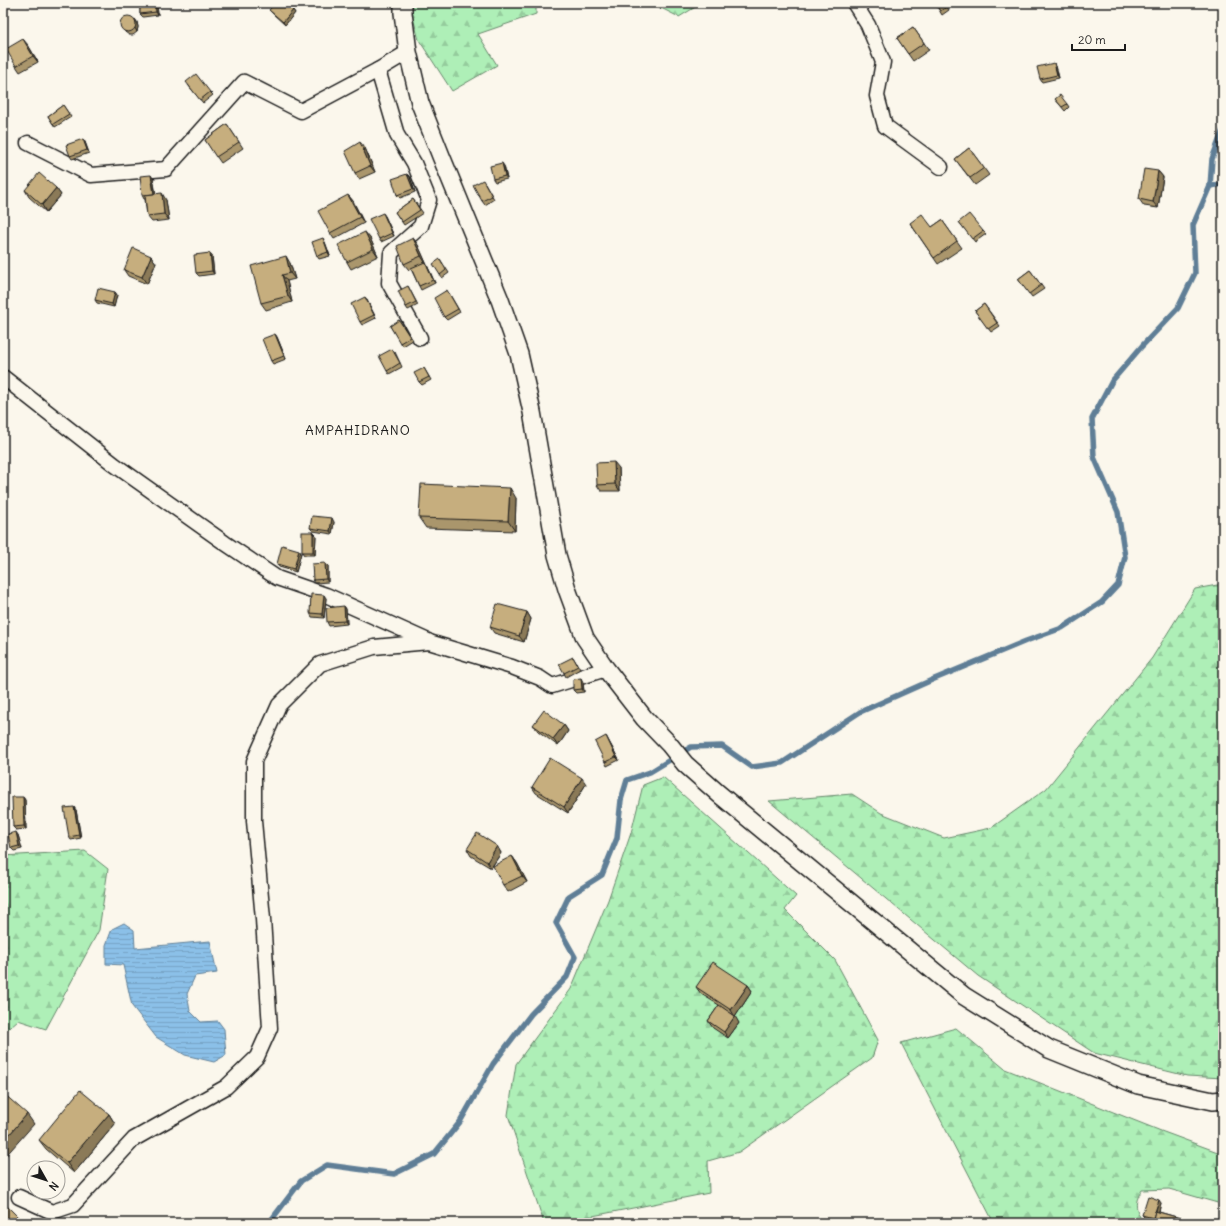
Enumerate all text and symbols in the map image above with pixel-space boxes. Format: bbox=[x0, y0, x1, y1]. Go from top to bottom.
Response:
scale bar bbox=[1072, 26, 1125, 52]
text: 20 m bbox=[1078, 32, 1106, 47]
district label: AMPAHIDRANO bbox=[305, 422, 411, 439]
north arrow bbox=[26, 1160, 66, 1200]
text: N bbox=[46, 1179, 62, 1194]

